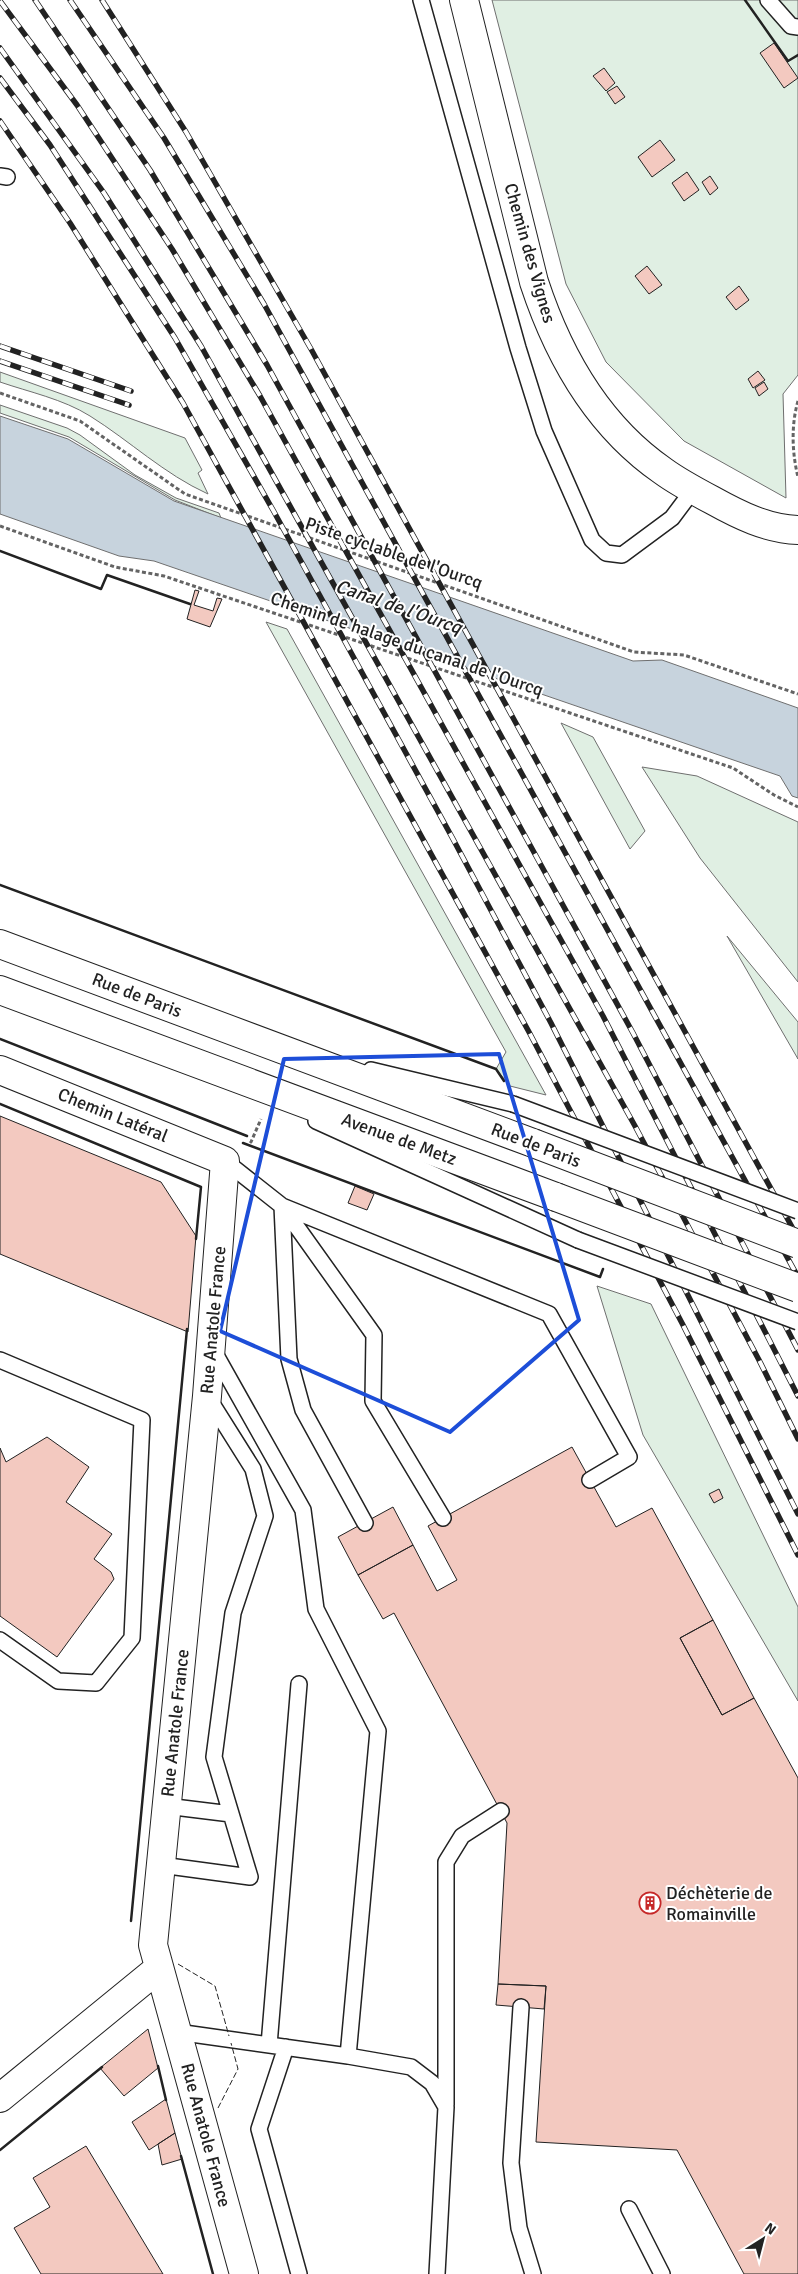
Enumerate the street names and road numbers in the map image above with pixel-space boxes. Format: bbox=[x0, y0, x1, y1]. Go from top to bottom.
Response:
street label: Chemin des Vignes bbox=[500, 181, 561, 326]
street label: Piste cyclable de l'Ourcq bbox=[302, 512, 486, 594]
street label: Chemin de halage du canal de l'Ourcq bbox=[268, 587, 546, 701]
street label: Rue de Paris bbox=[89, 968, 185, 1022]
street label: Chemin Latéral bbox=[55, 1083, 171, 1147]
street label: Avenue de Metz bbox=[338, 1108, 460, 1170]
street label: Rue de Paris bbox=[488, 1118, 584, 1172]
street label: Rue Anatole France bbox=[196, 1245, 230, 1395]
street label: Rue Anatole France bbox=[156, 1648, 194, 1798]
street label: Rue Anatole France bbox=[176, 2061, 236, 2209]

